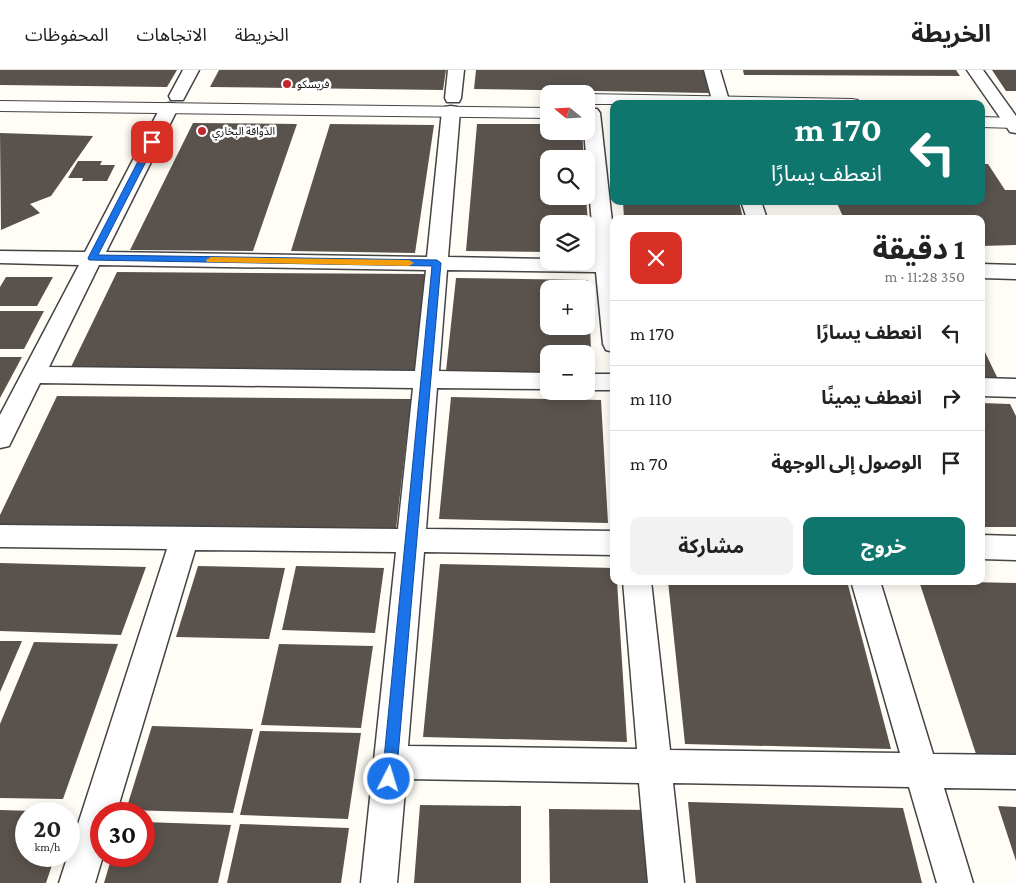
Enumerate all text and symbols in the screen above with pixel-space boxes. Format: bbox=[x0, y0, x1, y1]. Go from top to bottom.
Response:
text: الخريطة bbox=[911, 20, 991, 47]
text: المحفوظات bbox=[25, 25, 109, 45]
text: الاتجاهات bbox=[137, 25, 207, 45]
text: الخريطة bbox=[235, 25, 289, 45]
marker: فريسكو bbox=[281, 78, 293, 90]
place label: فريسكو bbox=[297, 78, 329, 91]
north arrow bbox=[540, 85, 595, 140]
map controls bbox=[540, 85, 595, 400]
text: 170 m bbox=[795, 110, 882, 149]
icon: left bbox=[900, 120, 965, 185]
pin bbox=[131, 121, 173, 163]
marker: الذواقة البخاري bbox=[196, 125, 208, 137]
place label: الذواقة البخاري bbox=[212, 125, 275, 141]
icon: arrive bbox=[138, 128, 166, 156]
button: search bbox=[540, 150, 595, 205]
text: انعطف يسارًا bbox=[771, 161, 882, 186]
button: layers bbox=[540, 215, 595, 270]
button: close bbox=[630, 232, 682, 284]
text: 1 دقيقة bbox=[873, 232, 965, 265]
text: 350 m · 11:28 bbox=[885, 268, 965, 285]
button: + bbox=[540, 280, 595, 335]
icon: left bbox=[937, 319, 965, 347]
text: انعطف يسارًا bbox=[816, 322, 922, 343]
text: 170 m bbox=[630, 323, 674, 344]
button: − bbox=[540, 345, 595, 400]
icon: right bbox=[937, 384, 965, 412]
text: انعطف يمينًا bbox=[821, 387, 922, 408]
text: 110 m bbox=[630, 388, 672, 409]
icon: arrive bbox=[937, 449, 965, 477]
text: الوصول إلى الوجهة bbox=[771, 452, 922, 473]
text: 70 m bbox=[630, 453, 668, 474]
button: مشاركة bbox=[630, 517, 793, 575]
button: خروج bbox=[803, 517, 965, 575]
position arrow bbox=[362, 752, 414, 804]
speed limit sign: 30 bbox=[90, 802, 155, 867]
text: 20 bbox=[34, 815, 61, 842]
text: km/h bbox=[35, 840, 60, 854]

